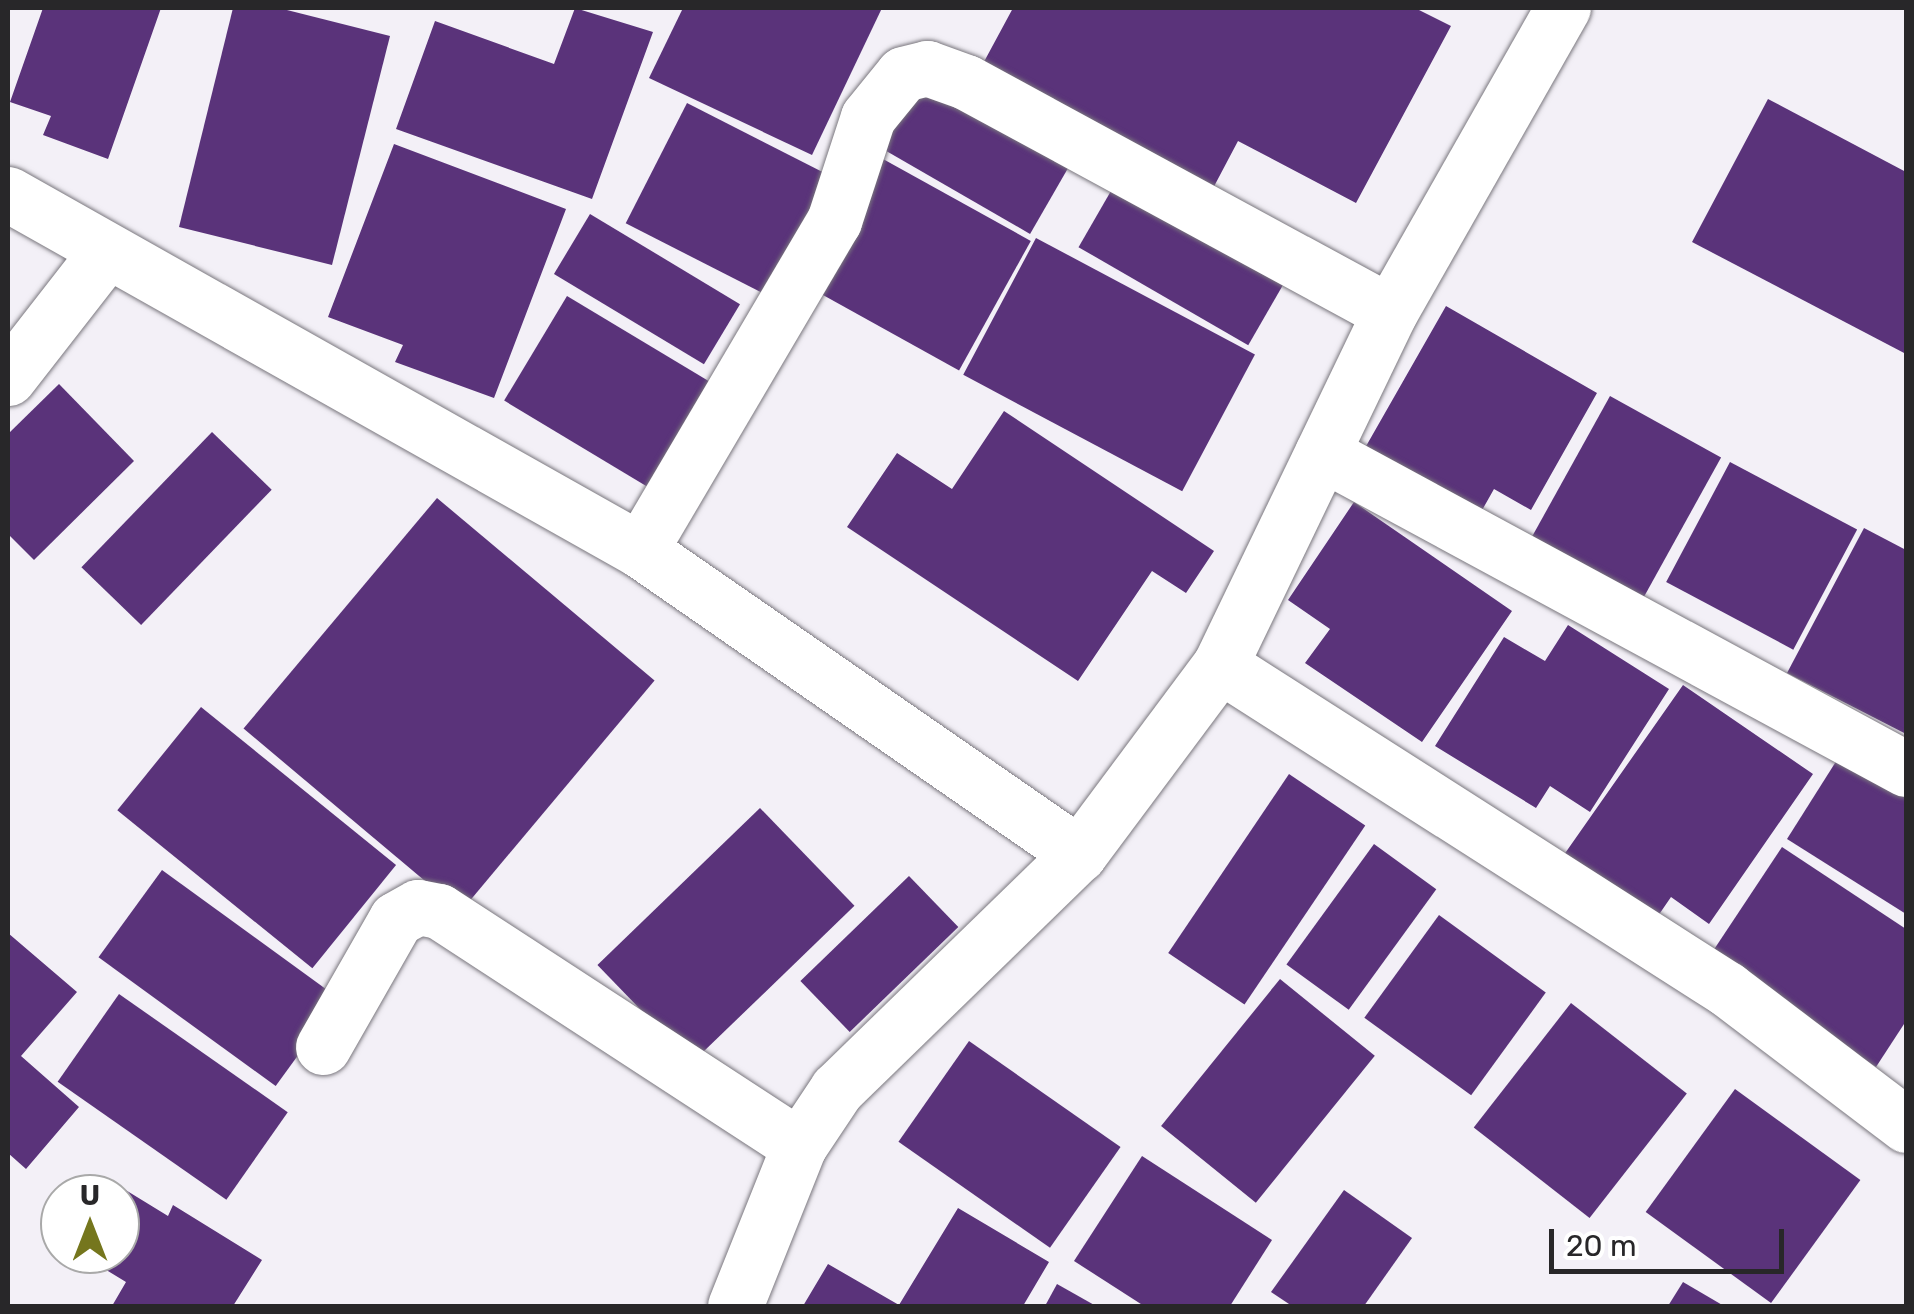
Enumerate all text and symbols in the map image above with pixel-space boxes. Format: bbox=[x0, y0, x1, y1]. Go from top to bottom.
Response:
north arrow bbox=[40, 1174, 140, 1274]
text: U bbox=[80, 1179, 100, 1212]
scale bar bbox=[1554, 1209, 1789, 1271]
text: 20 m bbox=[1566, 1228, 1637, 1264]

